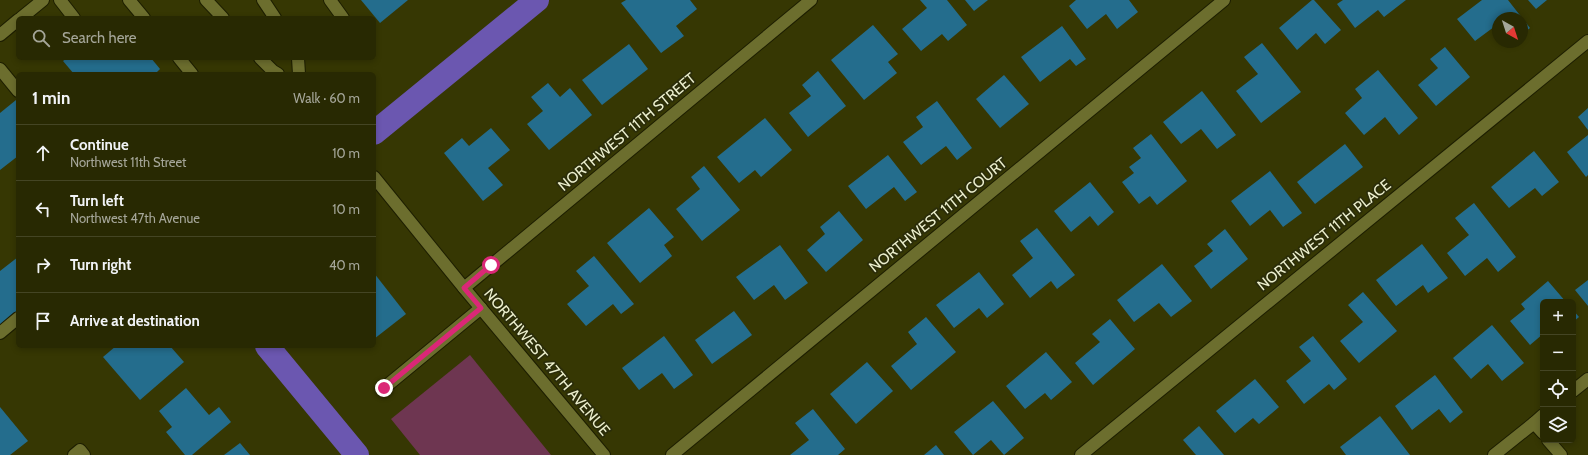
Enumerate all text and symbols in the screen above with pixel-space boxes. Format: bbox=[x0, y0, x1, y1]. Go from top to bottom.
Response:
north arrow bbox=[1492, 12, 1528, 48]
search box bbox=[16, 16, 376, 60]
icon: search bbox=[30, 27, 52, 49]
text: Search here bbox=[62, 29, 137, 47]
street label: NORTHWEST 11TH STREET bbox=[554, 69, 700, 195]
text: 1 min bbox=[32, 88, 70, 108]
text: Walk · 60 m bbox=[293, 90, 360, 106]
text: Continue bbox=[70, 136, 129, 154]
icon: ahead bbox=[32, 142, 54, 164]
text: 10 m bbox=[332, 145, 360, 161]
text: Northwest 11th Street bbox=[70, 154, 187, 170]
street label: NORTHWEST 11TH COURT bbox=[865, 154, 1011, 276]
street label: NORTHWEST 11TH PLACE bbox=[1254, 176, 1394, 294]
text: Turn left bbox=[70, 192, 124, 210]
icon: left bbox=[32, 198, 54, 220]
text: 10 m bbox=[332, 201, 360, 217]
text: Northwest 47th Avenue bbox=[70, 210, 200, 226]
icon: right bbox=[32, 254, 54, 276]
text: Turn right bbox=[70, 256, 131, 274]
route start bbox=[482, 256, 500, 274]
text: 40 m bbox=[329, 257, 360, 273]
street label: NORTHWEST 47TH AVENUE bbox=[480, 285, 614, 439]
map controls bbox=[1540, 299, 1576, 443]
button: + bbox=[1540, 299, 1576, 335]
icon: arrive bbox=[32, 310, 54, 332]
text: Arrive at destination bbox=[70, 312, 200, 330]
button: − bbox=[1540, 335, 1576, 371]
button: locate bbox=[1540, 371, 1576, 407]
route end bbox=[375, 379, 393, 397]
button: layers bbox=[1540, 407, 1576, 443]

